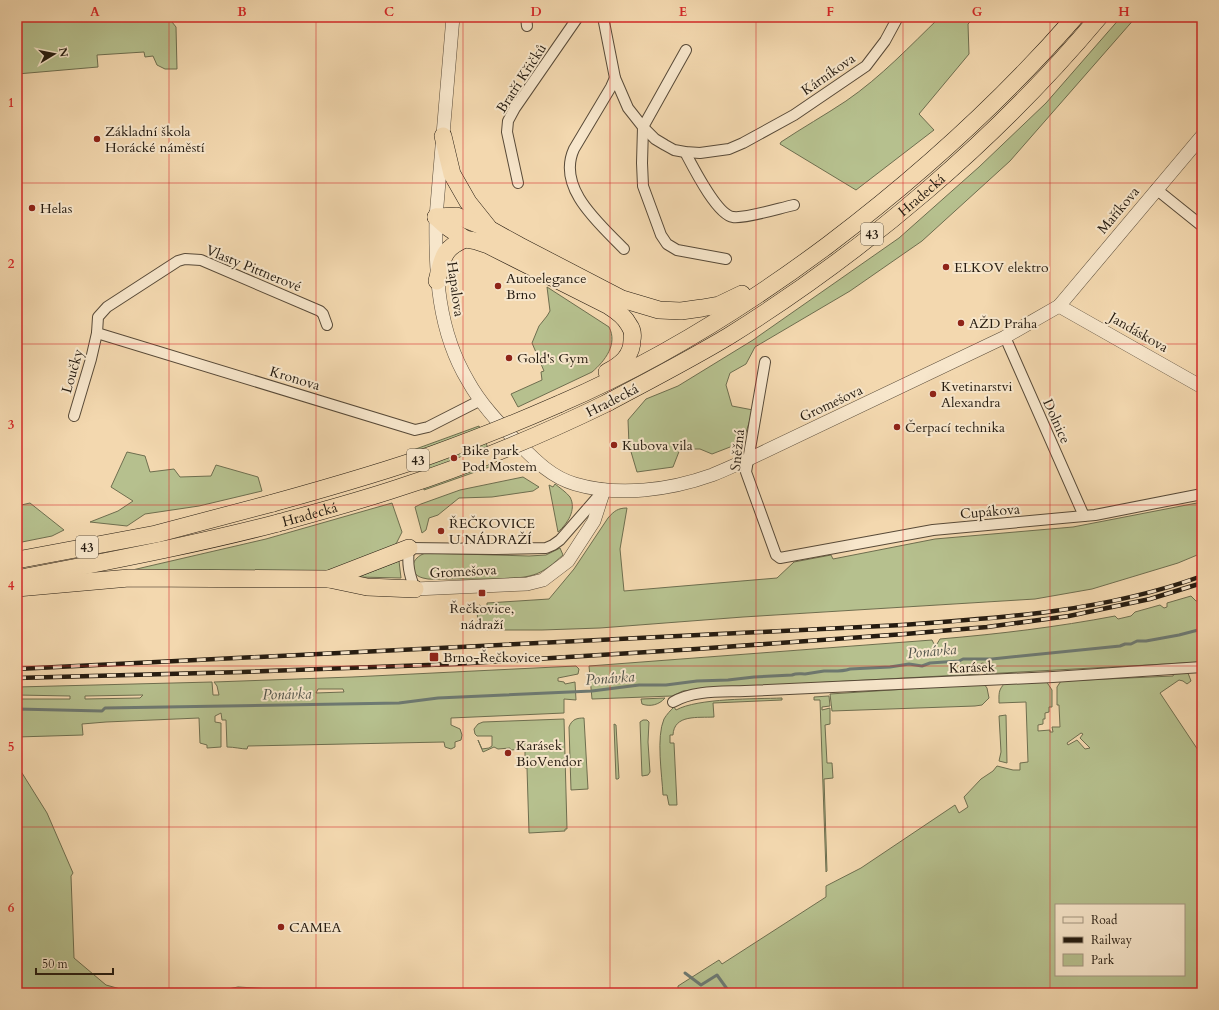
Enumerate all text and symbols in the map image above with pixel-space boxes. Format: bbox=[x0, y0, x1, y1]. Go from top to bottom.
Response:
text: A bbox=[90, 3, 100, 21]
text: B bbox=[237, 3, 247, 21]
text: C bbox=[384, 3, 394, 21]
text: D bbox=[530, 3, 542, 21]
text: E bbox=[679, 3, 687, 21]
text: F bbox=[826, 3, 834, 21]
text: G bbox=[972, 3, 983, 21]
text: H bbox=[1118, 3, 1130, 21]
north arrow bbox=[34, 34, 74, 74]
street label: Bratří Křičků bbox=[492, 40, 551, 117]
text: N bbox=[55, 46, 72, 59]
street label: Kárníkova bbox=[798, 49, 859, 100]
text: 1 bbox=[8, 94, 14, 112]
place label: Základní škola Horácké náměstí bbox=[105, 122, 205, 157]
marker: Základní škola Horácké náměstí bbox=[92, 134, 102, 144]
street label: Hradecká bbox=[894, 170, 949, 221]
street label: Maříkova bbox=[1093, 183, 1144, 238]
place label: Helas bbox=[40, 199, 73, 218]
marker: Helas bbox=[27, 203, 37, 213]
road number: 43 bbox=[861, 223, 883, 245]
street label: Vlasty Pittnerové bbox=[203, 241, 304, 296]
text: 2 bbox=[8, 255, 15, 273]
place label: ELKOV elektro bbox=[954, 258, 1049, 277]
street label: Hapalova bbox=[442, 260, 469, 318]
marker: ELKOV elektro bbox=[941, 262, 951, 272]
place label: Autoelegance Brno bbox=[506, 269, 587, 304]
marker: Autoelegance Brno bbox=[493, 281, 503, 291]
street label: Jandáskova bbox=[1104, 307, 1172, 357]
place label: AŽD Praha bbox=[969, 314, 1037, 333]
marker: AŽD Praha bbox=[956, 318, 966, 328]
street label: Loučky bbox=[57, 346, 88, 395]
place label: Gold's Gym bbox=[517, 349, 589, 368]
marker: Gold's Gym bbox=[504, 353, 514, 363]
street label: Kronova bbox=[267, 362, 322, 395]
place label: Kvetinarstvi Alexandra bbox=[941, 377, 1013, 412]
street label: Hradecká bbox=[583, 379, 642, 422]
street label: Gromešova bbox=[797, 381, 866, 426]
marker: Kvetinarstvi Alexandra bbox=[928, 389, 938, 399]
street label: Dolnice bbox=[1038, 396, 1075, 447]
text: 3 bbox=[8, 416, 15, 434]
place label: Čerpací technika bbox=[905, 418, 1005, 437]
marker: Čerpací technika bbox=[892, 422, 902, 432]
street label: Sněžná bbox=[726, 428, 749, 472]
place label: Kubova vila bbox=[622, 436, 693, 455]
marker: Kubova vila bbox=[609, 440, 619, 450]
place label: Bike park Pod Mostem bbox=[462, 441, 537, 476]
road number: 43 bbox=[407, 449, 429, 471]
marker: Bike park Pod Mostem bbox=[449, 453, 459, 463]
street label: Hradecká bbox=[280, 498, 340, 531]
street label: Cupákova bbox=[959, 499, 1021, 524]
place label: ŘEČKOVICE U NÁDRAŽÍ bbox=[449, 514, 535, 549]
marker: ŘEČKOVICE U NÁDRAŽÍ bbox=[436, 526, 446, 536]
road number: 43 bbox=[76, 536, 98, 558]
street label: Gromešova bbox=[429, 560, 497, 583]
text: 4 bbox=[8, 577, 15, 595]
marker: Řečkovice, nádraží bbox=[477, 588, 487, 598]
place label: Řečkovice, nádraží bbox=[450, 599, 514, 634]
water label: Ponávka bbox=[907, 639, 958, 663]
place label: Brno-Řečkovice bbox=[443, 648, 541, 667]
marker: Brno-Řečkovice bbox=[428, 651, 440, 663]
street label: Karásek bbox=[949, 657, 996, 678]
water label: Ponávka bbox=[585, 666, 636, 690]
water label: Ponávka bbox=[262, 684, 312, 704]
place label: Karásek BioVendor bbox=[516, 736, 583, 771]
text: 5 bbox=[8, 738, 14, 756]
marker: Karásek BioVendor bbox=[503, 748, 513, 758]
text: 6 bbox=[8, 899, 15, 917]
legend bbox=[1055, 904, 1185, 976]
text: Road bbox=[1091, 912, 1118, 928]
place label: CAMEA bbox=[289, 918, 341, 937]
marker: CAMEA bbox=[276, 922, 286, 932]
text: Railway bbox=[1091, 932, 1133, 948]
scale bar bbox=[36, 950, 113, 976]
text: Park bbox=[1091, 952, 1115, 968]
text: 50 m bbox=[42, 956, 69, 972]

